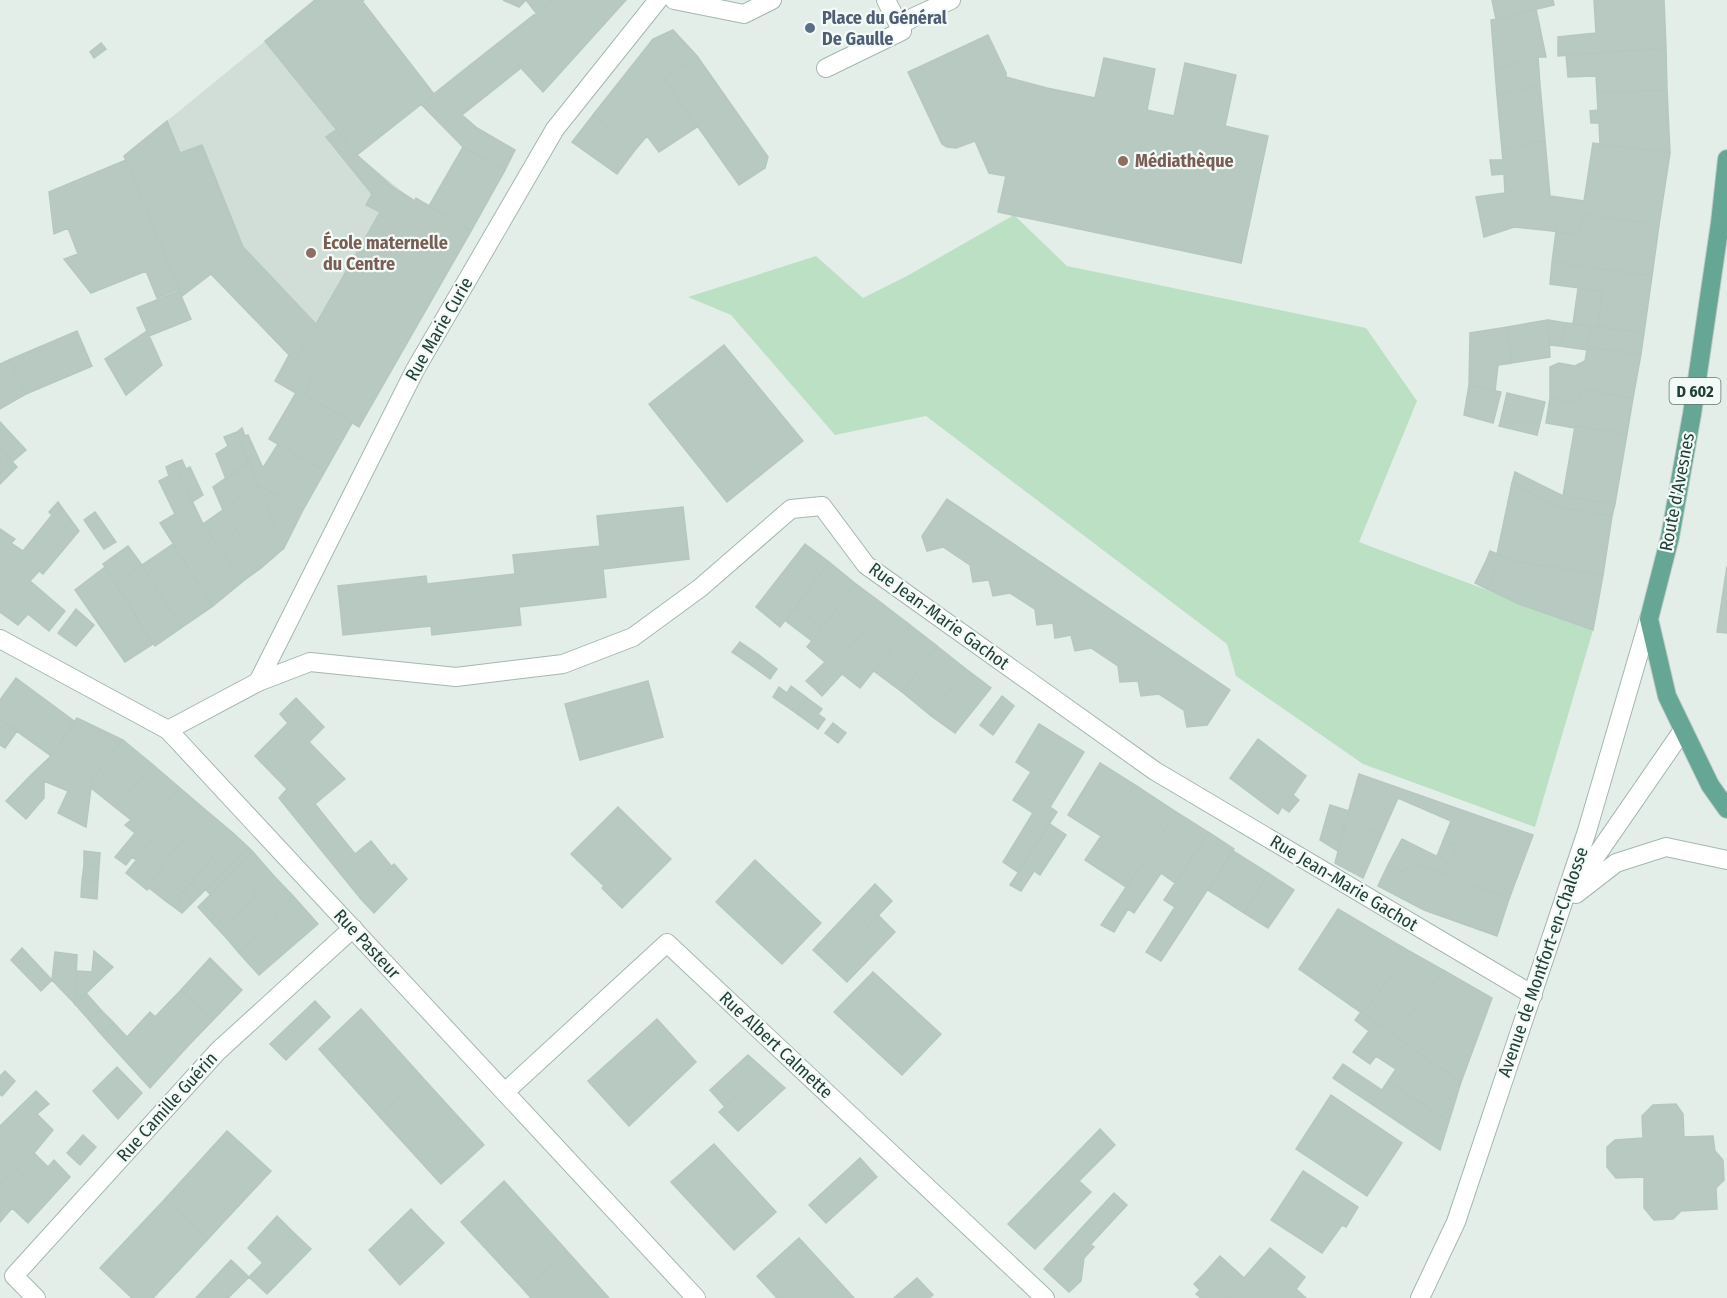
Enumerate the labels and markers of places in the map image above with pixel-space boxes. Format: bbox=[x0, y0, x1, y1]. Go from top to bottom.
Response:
place label: Place du Général De Gaulle bbox=[822, 7, 947, 50]
marker: Place du Général De Gaulle bbox=[803, 21, 817, 35]
place label: Médiathèque bbox=[1135, 150, 1234, 172]
marker: Médiathèque bbox=[1116, 154, 1130, 168]
place label: École maternelle du Centre bbox=[323, 231, 448, 275]
marker: École maternelle du Centre bbox=[304, 246, 318, 260]

